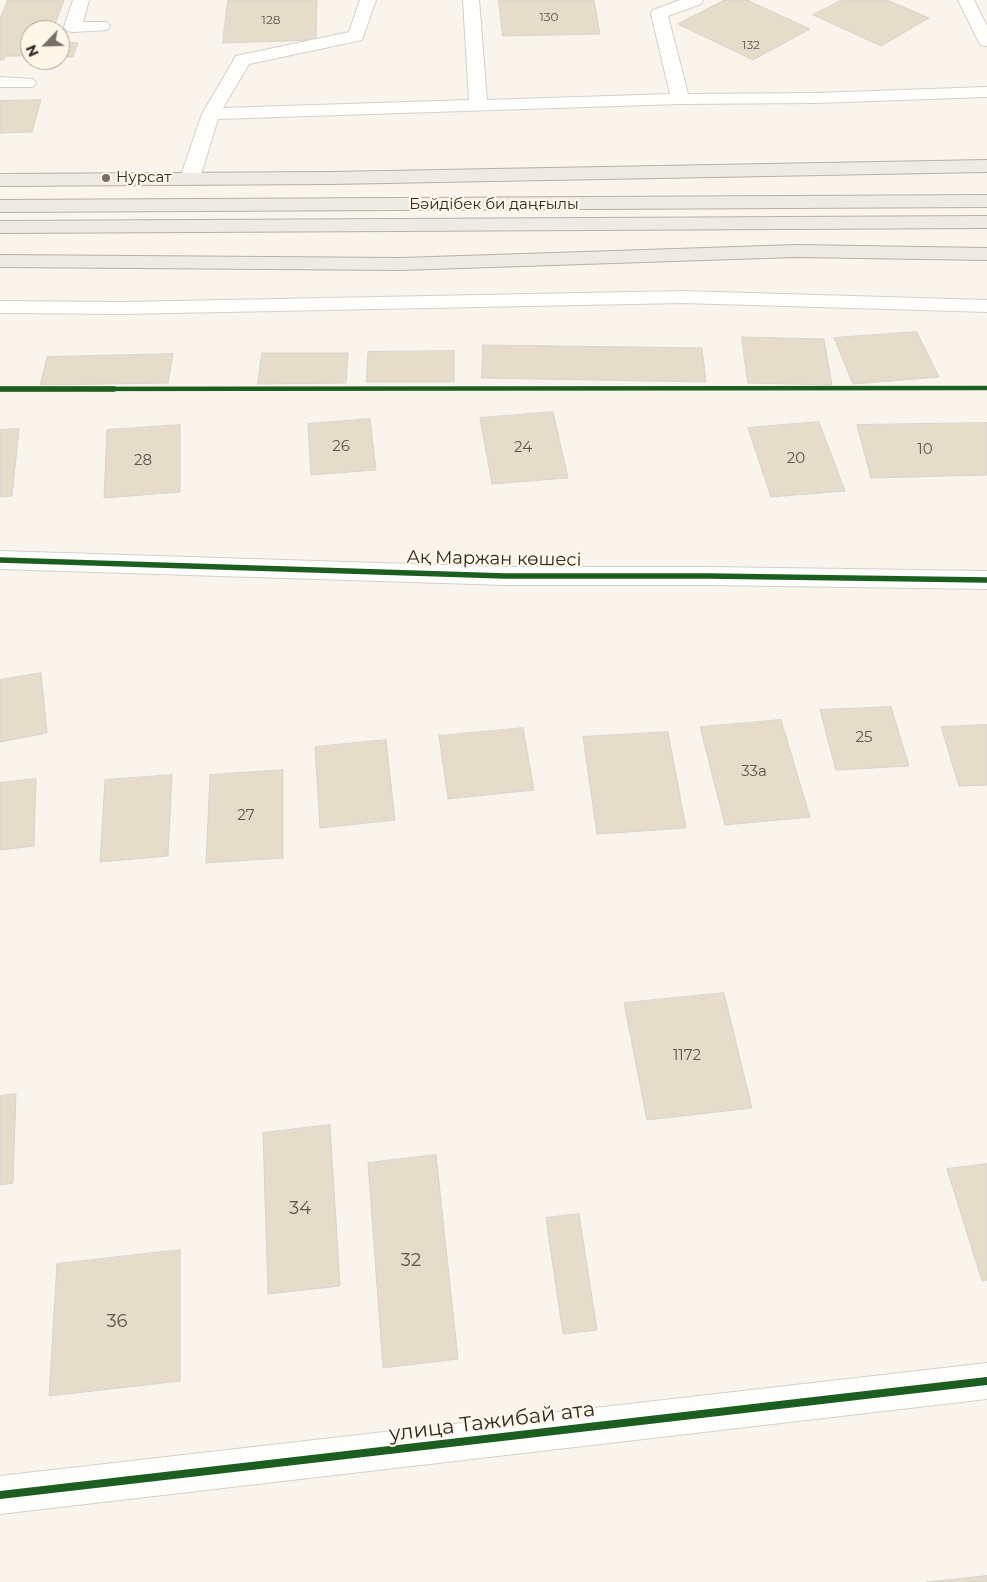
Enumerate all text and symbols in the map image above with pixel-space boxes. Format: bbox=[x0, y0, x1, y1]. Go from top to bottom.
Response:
house number: 130 bbox=[539, 10, 559, 24]
house number: 128 bbox=[262, 13, 280, 27]
north arrow bbox=[20, 20, 70, 70]
house number: 132 bbox=[742, 38, 760, 52]
text: N bbox=[22, 42, 43, 60]
place label: Нурсат bbox=[116, 169, 171, 187]
marker: Нурсат bbox=[100, 172, 112, 184]
street label: Бәйдібек би даңғылы bbox=[409, 196, 579, 214]
house number: 26 bbox=[332, 438, 350, 456]
house number: 24 bbox=[514, 439, 532, 457]
house number: 10 bbox=[917, 441, 933, 459]
house number: 20 bbox=[787, 450, 805, 468]
house number: 28 bbox=[134, 452, 152, 470]
street label: Ақ Маржан көшесі bbox=[406, 547, 582, 571]
house number: 25 bbox=[855, 729, 873, 747]
house number: 33а bbox=[741, 763, 767, 781]
house number: 27 bbox=[237, 807, 255, 825]
house number: 1172 bbox=[673, 1047, 701, 1065]
house number: 34 bbox=[289, 1198, 311, 1220]
house number: 32 bbox=[401, 1250, 421, 1272]
house number: 36 bbox=[106, 1311, 128, 1333]
street label: улица Тажибай ата bbox=[388, 1397, 596, 1447]

